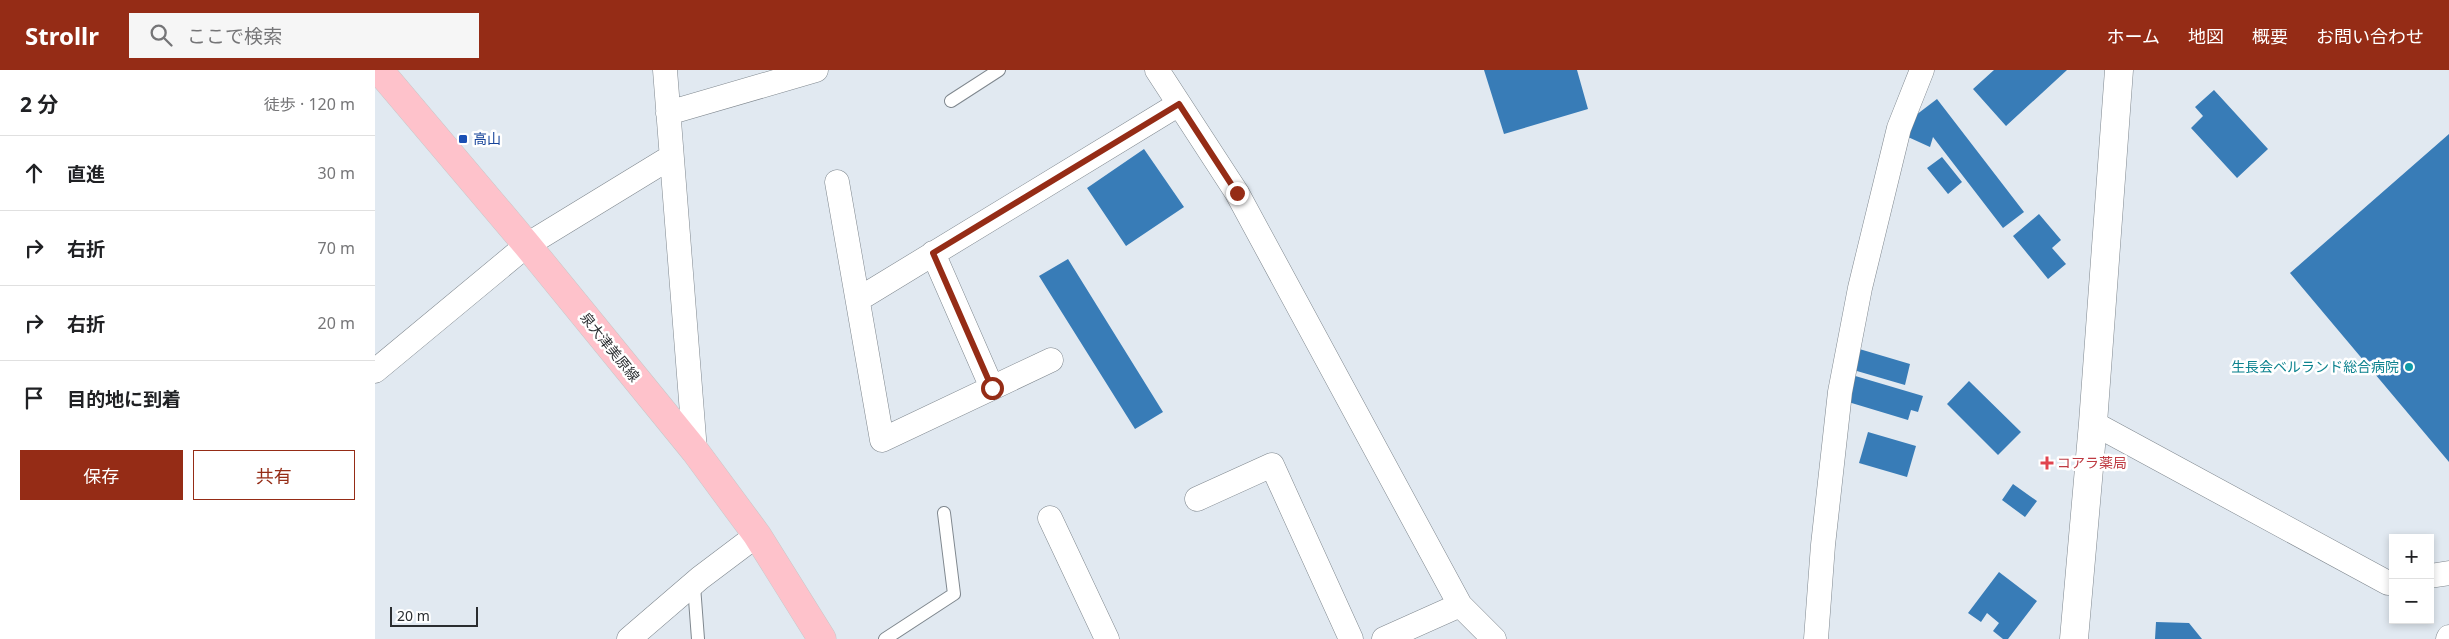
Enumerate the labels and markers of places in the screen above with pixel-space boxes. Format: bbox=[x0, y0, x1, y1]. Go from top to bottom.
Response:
place label: 高山 bbox=[473, 129, 501, 148]
marker: 高山 bbox=[457, 133, 469, 145]
place label: 生長会ベルランド総合病院 bbox=[2231, 357, 2399, 376]
marker: 生長会ベルランド総合病院 bbox=[2403, 361, 2415, 373]
place label: コアラ薬局 bbox=[2057, 453, 2127, 472]
marker: コアラ薬局 bbox=[2041, 457, 2053, 469]

